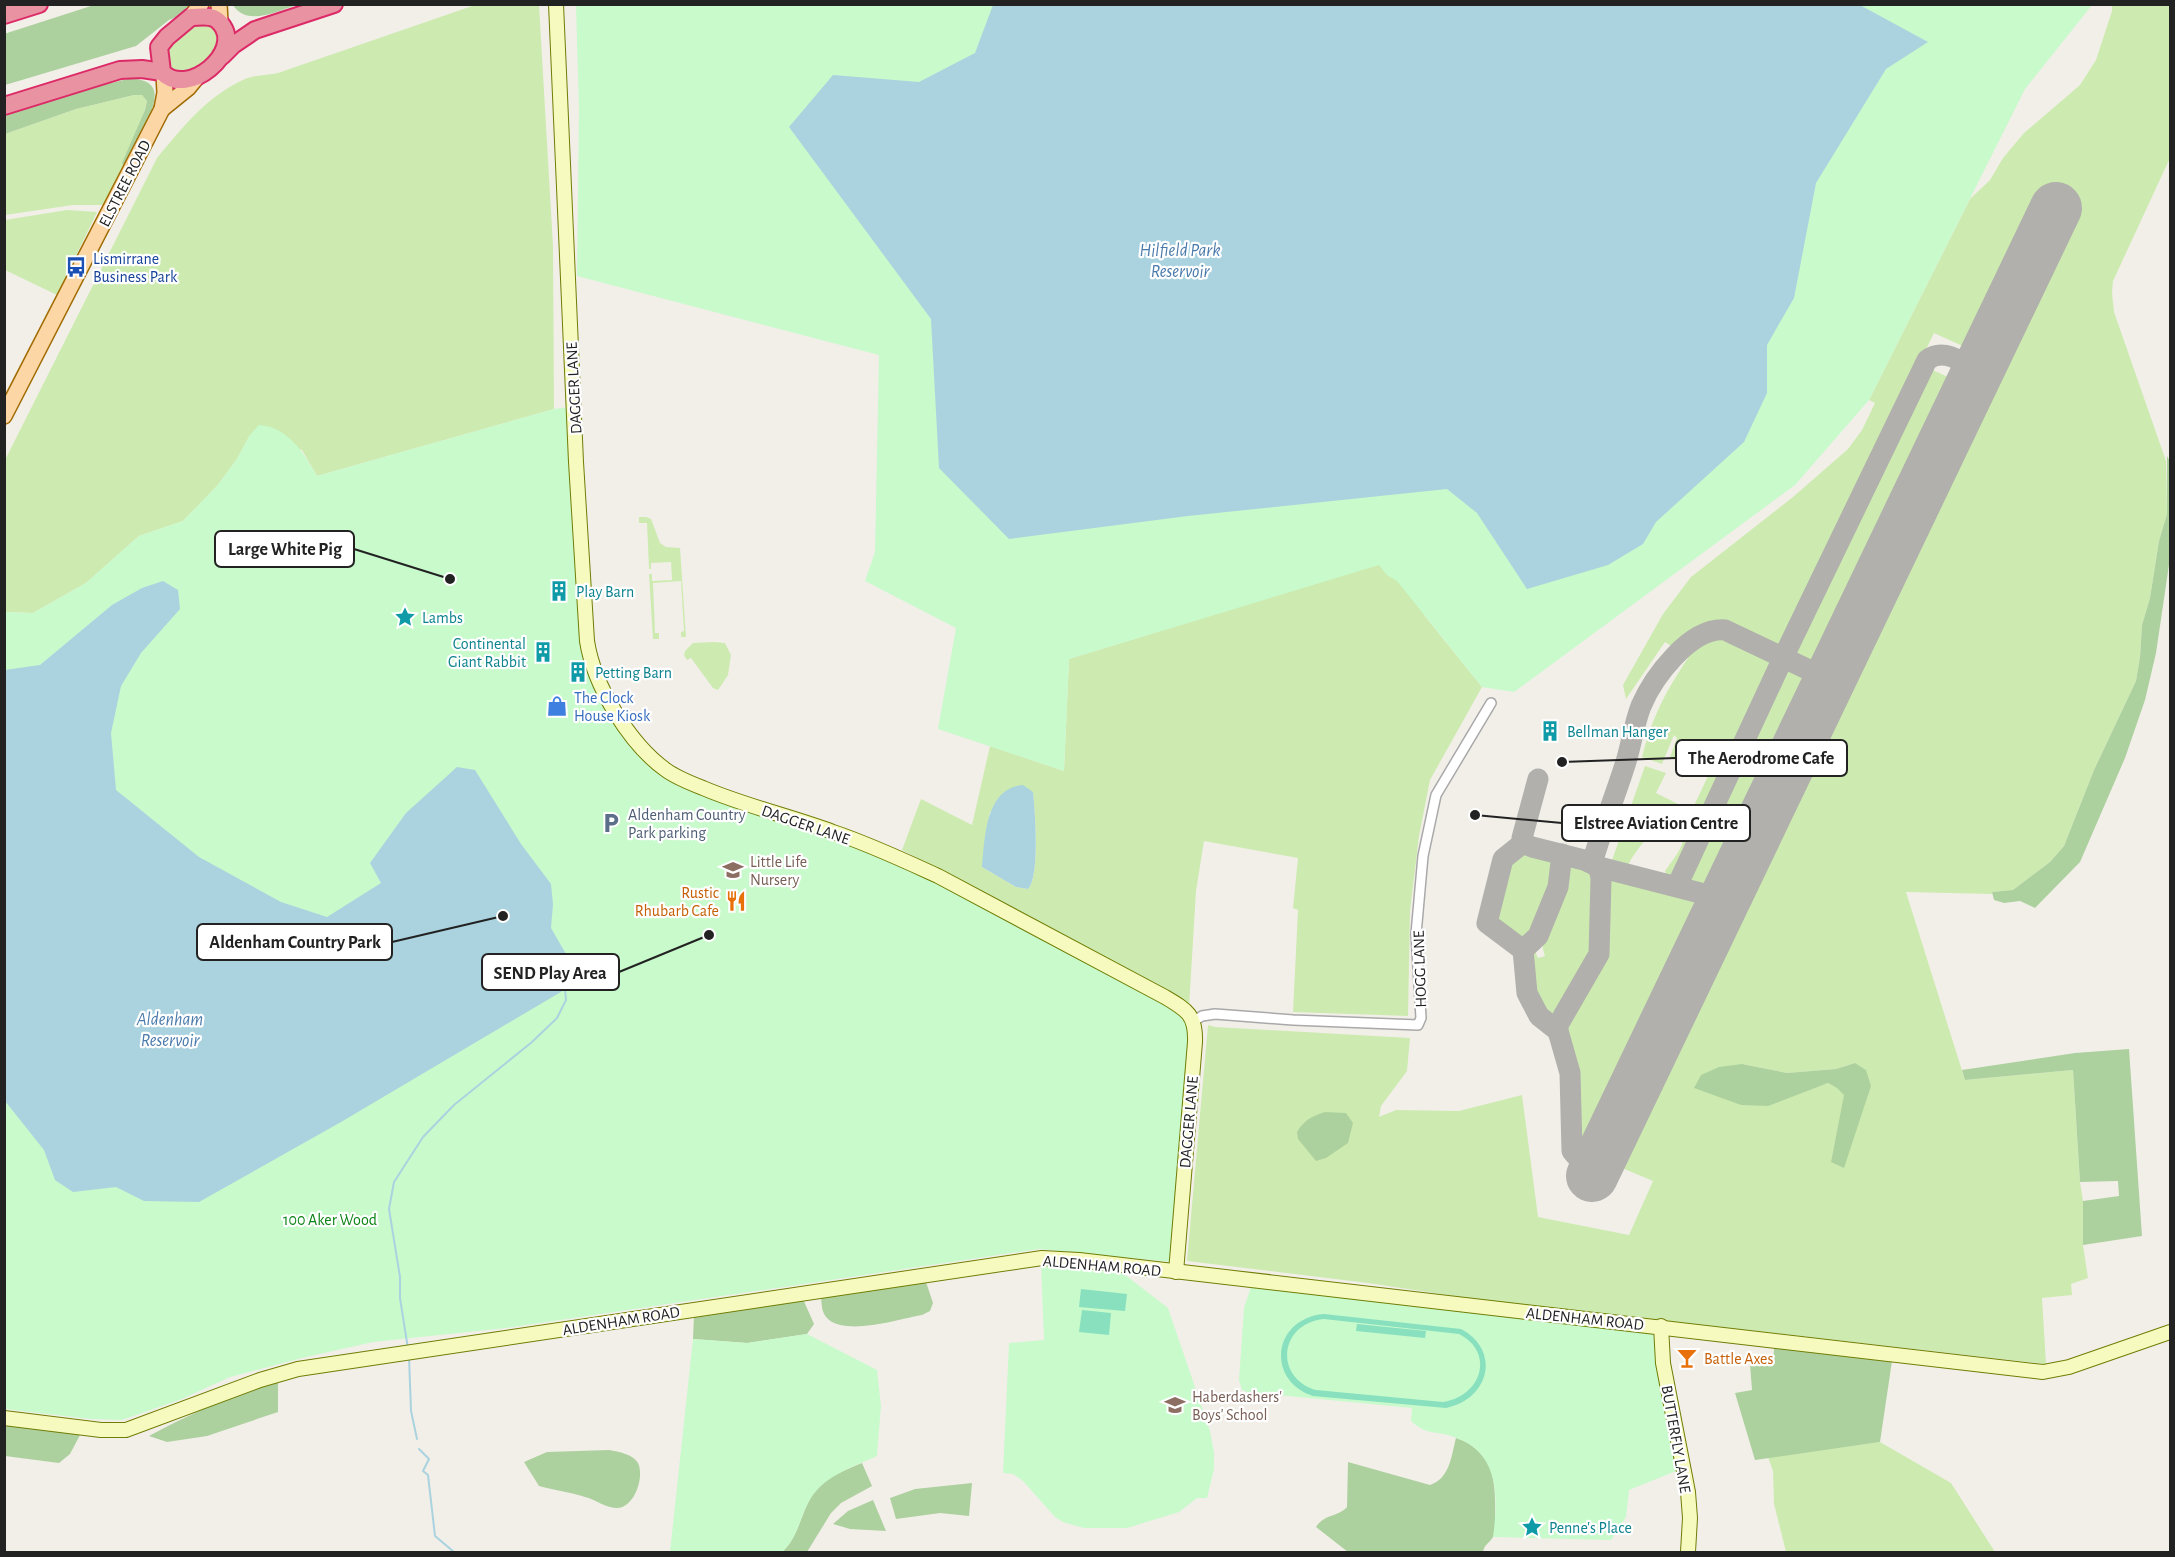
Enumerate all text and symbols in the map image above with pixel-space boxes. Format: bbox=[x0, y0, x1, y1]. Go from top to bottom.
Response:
street label: ELSTREE ROAD bbox=[96, 138, 154, 229]
water label: Hilfield Park Reservoir bbox=[1139, 242, 1221, 281]
place label: Lismirrane Business Park bbox=[93, 251, 178, 285]
bus stop icon: Lismirrane Business Park bbox=[64, 255, 88, 279]
street label: DAGGER LANE bbox=[564, 341, 584, 434]
callout: Large White Pig bbox=[215, 531, 354, 567]
text: Large White Pig bbox=[228, 541, 343, 559]
building icon: Play Barn bbox=[547, 579, 571, 603]
place label: Play Barn bbox=[576, 584, 634, 601]
place icon: Lambs bbox=[393, 605, 417, 629]
place label: Lambs bbox=[422, 610, 463, 626]
place label: Continental Giant Rabbit bbox=[448, 636, 526, 670]
building icon: Continental Giant Rabbit bbox=[531, 640, 555, 664]
building icon: Petting Barn bbox=[566, 660, 590, 684]
place label: Petting Barn bbox=[595, 665, 672, 681]
place label: The Clock House Kiosk bbox=[574, 690, 651, 724]
shop icon: The Clock House Kiosk bbox=[545, 694, 569, 718]
building icon: Bellman Hanger bbox=[1538, 719, 1562, 743]
place label: Bellman Hanger bbox=[1567, 724, 1669, 740]
callout: The Aerodrome Cafe bbox=[1676, 740, 1847, 776]
text: The Aerodrome Cafe bbox=[1688, 750, 1834, 768]
street label: DAGGER LANE bbox=[760, 802, 852, 848]
callout: Elstree Aviation Centre bbox=[1562, 805, 1750, 841]
place label: Aldenham Country Park parking bbox=[628, 807, 746, 841]
parking icon: Aldenham Country Park parking bbox=[599, 811, 623, 835]
text: Elstree Aviation Centre bbox=[1574, 815, 1738, 833]
place label: Little Life Nursery bbox=[750, 854, 807, 889]
school or university icon: Little Life Nursery bbox=[721, 858, 745, 882]
place label: Rustic Rhubarb Cafe bbox=[635, 885, 719, 919]
restaurant icon: Rustic Rhubarb Cafe bbox=[724, 889, 748, 913]
callout: Aldenham Country Park bbox=[197, 924, 392, 960]
street label: HOGG LANE bbox=[1411, 930, 1429, 1008]
text: Aldenham Country Park bbox=[209, 934, 381, 952]
callout: SEND Play Area bbox=[482, 954, 619, 990]
text: SEND Play Area bbox=[493, 965, 607, 983]
water label: Aldenham Reservoir bbox=[136, 1011, 203, 1050]
street label: DAGGER LANE bbox=[1177, 1075, 1201, 1169]
park label: 100 Aker Wood bbox=[283, 1212, 377, 1228]
street label: ALDENHAM ROAD bbox=[1042, 1253, 1162, 1279]
street label: ALDENHAM ROAD bbox=[561, 1304, 681, 1338]
street label: ALDENHAM ROAD bbox=[1525, 1305, 1645, 1333]
bar icon: Battle Axes bbox=[1675, 1346, 1699, 1370]
place label: Battle Axes bbox=[1704, 1351, 1773, 1367]
street label: BUTTERFLY LANE bbox=[1659, 1384, 1693, 1495]
place label: Haberdashers' Boys' School bbox=[1192, 1389, 1282, 1424]
school or university icon: Haberdashers' Boys' School bbox=[1163, 1393, 1187, 1417]
place icon: Penne's Place bbox=[1520, 1515, 1544, 1539]
place label: Penne's Place bbox=[1549, 1520, 1632, 1536]

